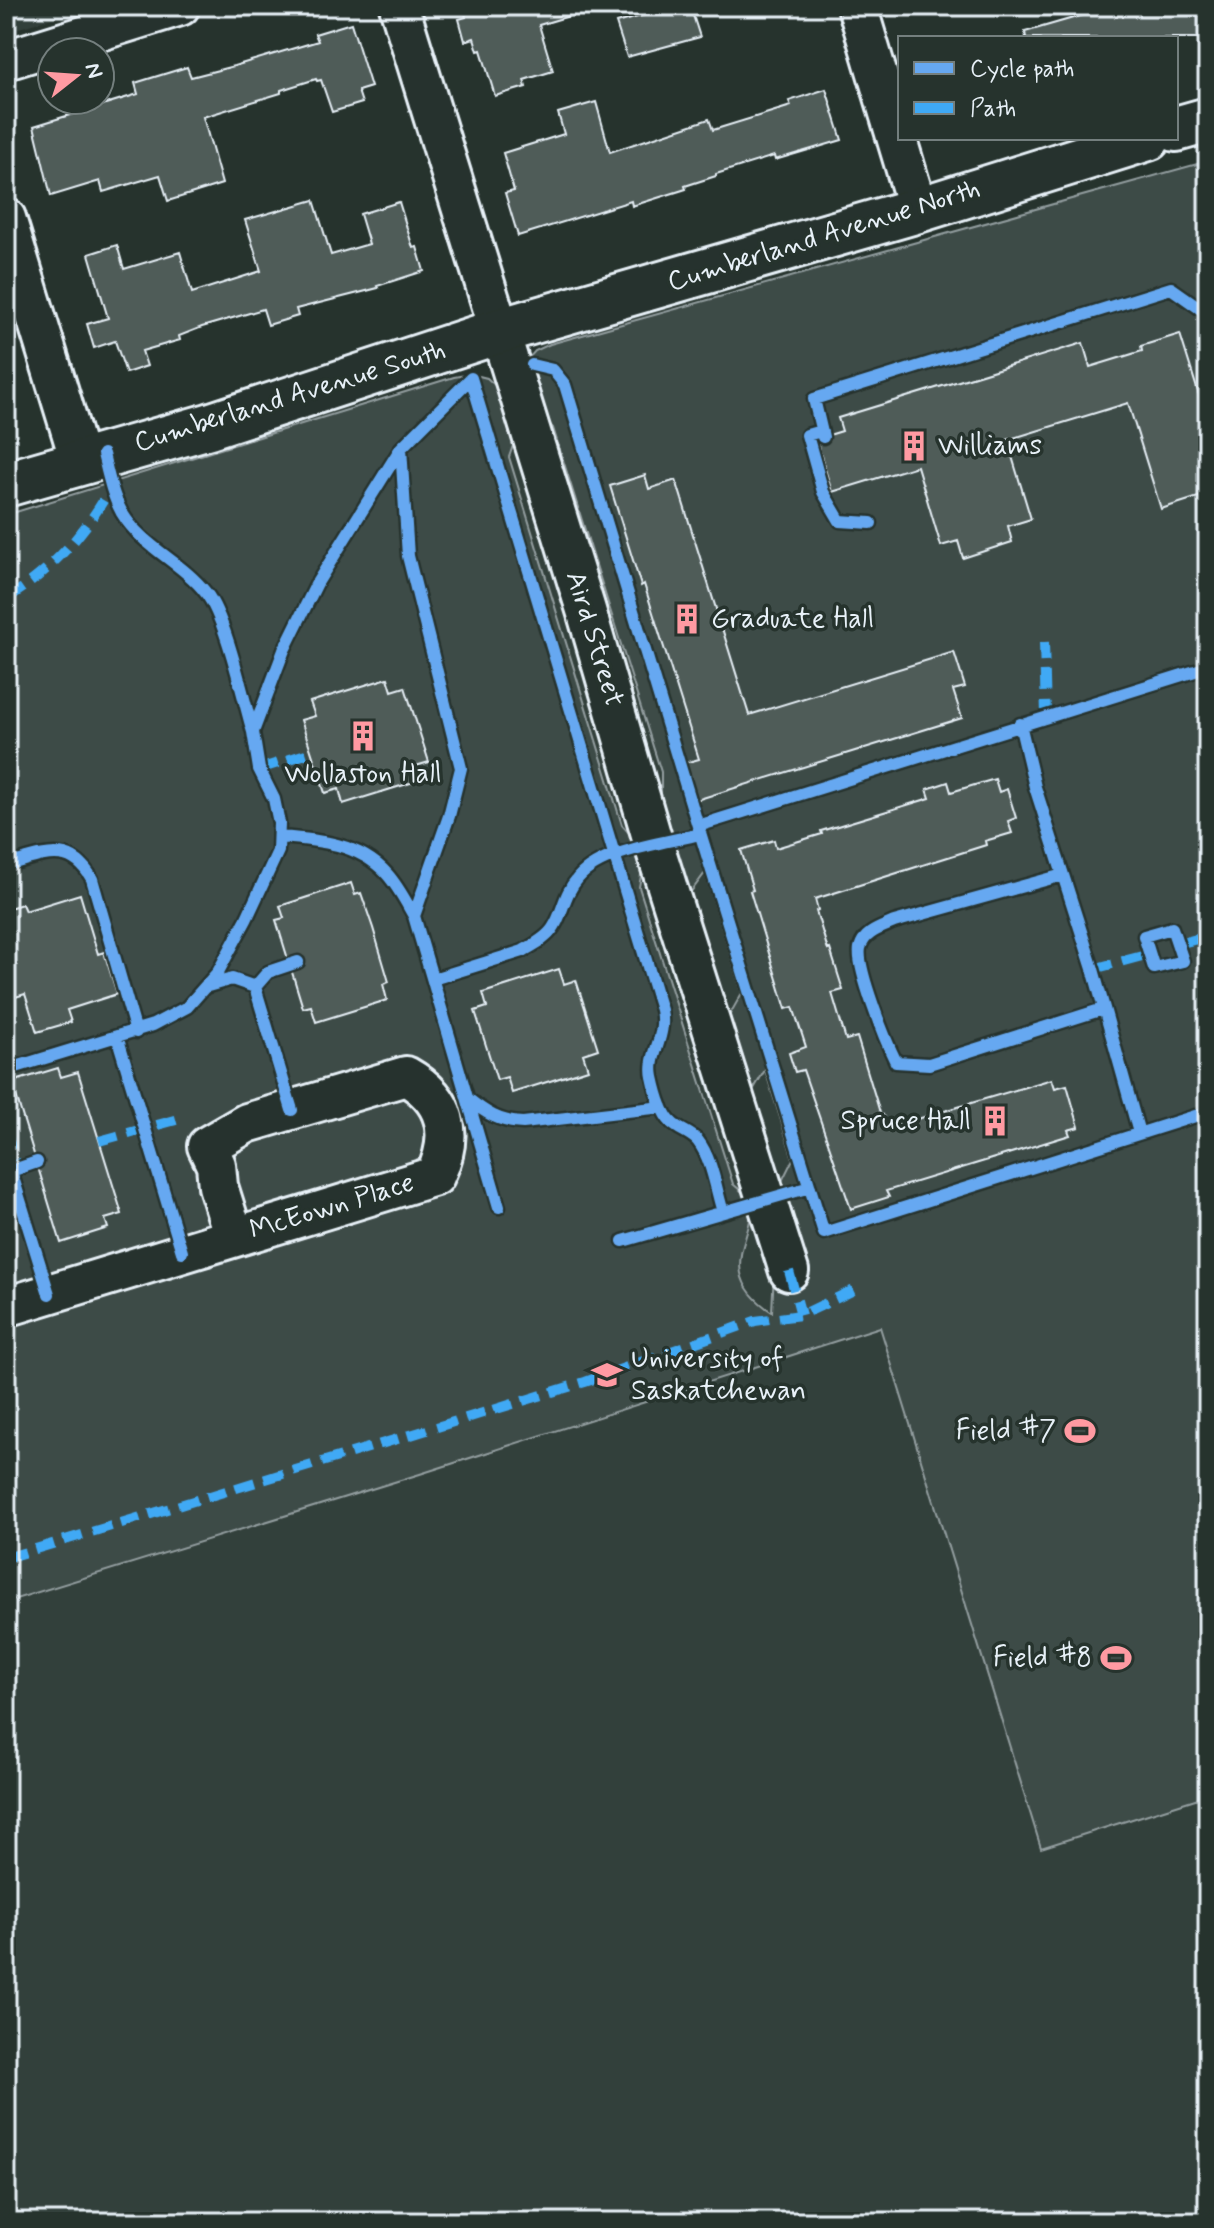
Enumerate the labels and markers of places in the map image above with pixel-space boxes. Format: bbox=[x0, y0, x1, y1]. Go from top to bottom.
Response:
place label: Williams bbox=[938, 428, 1042, 465]
building icon: Williams bbox=[897, 429, 931, 463]
place label: Graduate Hall bbox=[711, 601, 874, 638]
building icon: Graduate Hall bbox=[670, 602, 704, 636]
building icon: Wollaston Hall bbox=[346, 719, 380, 753]
place label: Wollaston Hall bbox=[284, 756, 442, 793]
place label: Spruce Hall bbox=[841, 1103, 971, 1140]
building icon: Spruce Hall bbox=[978, 1104, 1012, 1138]
place label: University of Saskatchewan bbox=[631, 1341, 806, 1410]
school or university icon: University of Saskatchewan bbox=[590, 1358, 624, 1392]
place label: Field #7 bbox=[956, 1413, 1056, 1450]
sports icon: Field #7 bbox=[1063, 1414, 1097, 1448]
place label: Field #8 bbox=[993, 1640, 1092, 1677]
sports icon: Field #8 bbox=[1099, 1641, 1133, 1675]

